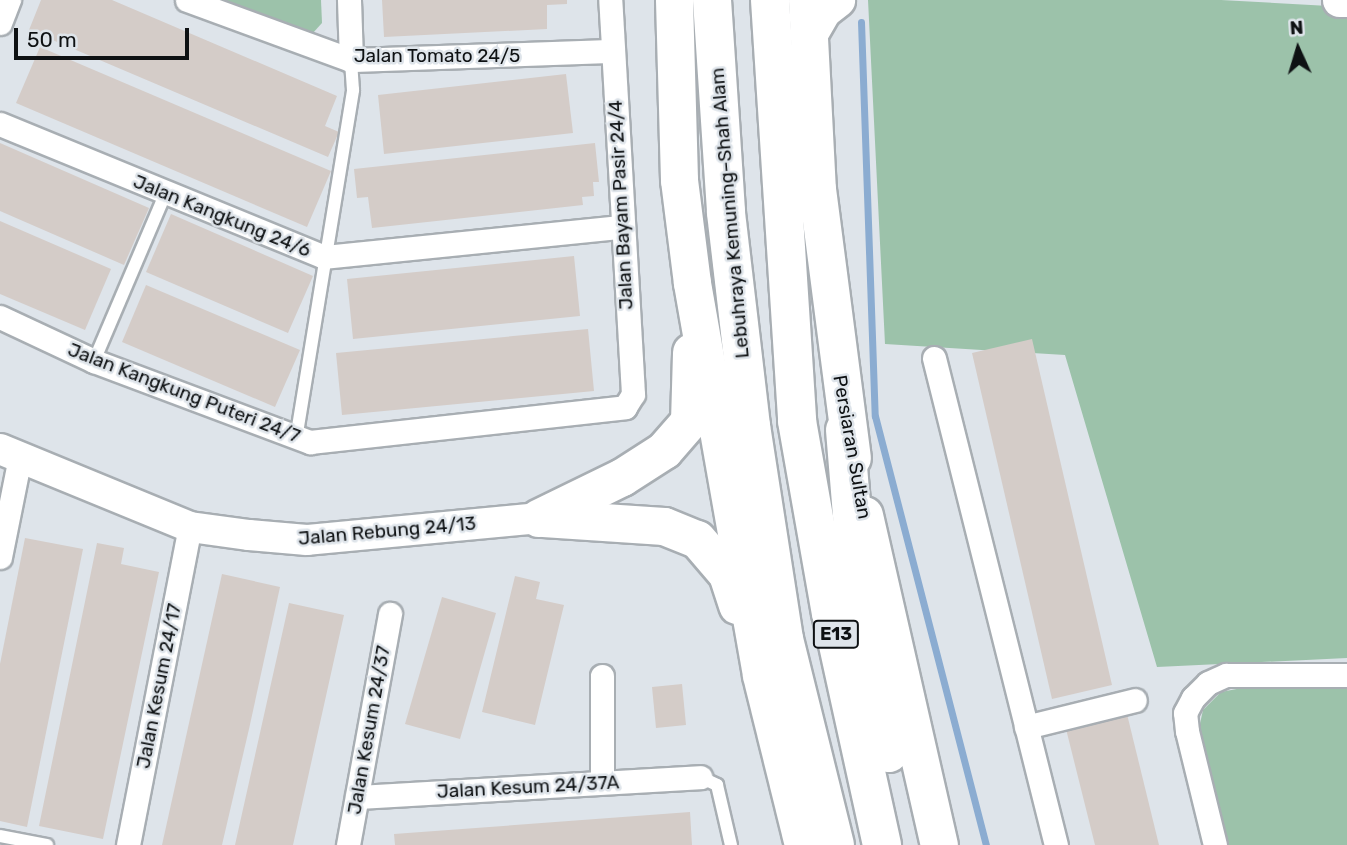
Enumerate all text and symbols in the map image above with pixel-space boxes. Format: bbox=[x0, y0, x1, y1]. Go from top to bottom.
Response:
scale bar bbox=[18, 14, 192, 58]
north arrow bbox=[1263, 14, 1333, 84]
text: N bbox=[1289, 16, 1304, 40]
text: 50 m bbox=[27, 27, 77, 52]
street label: Jalan Tomato 24/5 bbox=[353, 45, 521, 67]
street label: Lebuhraya Kemuning–Shah Alam bbox=[706, 66, 754, 360]
street label: Jalan Bayam Pasir 24/4 bbox=[604, 99, 638, 311]
street label: Jalan Kangkung 24/6 bbox=[130, 170, 314, 262]
street label: Jalan Kangkung Puteri 24/7 bbox=[65, 338, 303, 448]
street label: Persiaran Sultan bbox=[828, 373, 876, 521]
street label: Jalan Rebung 24/13 bbox=[297, 512, 477, 550]
street label: Jalan Kesum 24/17 bbox=[132, 602, 186, 770]
road number: E13 bbox=[812, 620, 860, 648]
street label: Jalan Kesum 24/37 bbox=[343, 644, 395, 816]
street label: Jalan Kesum 24/37A bbox=[436, 771, 620, 803]

